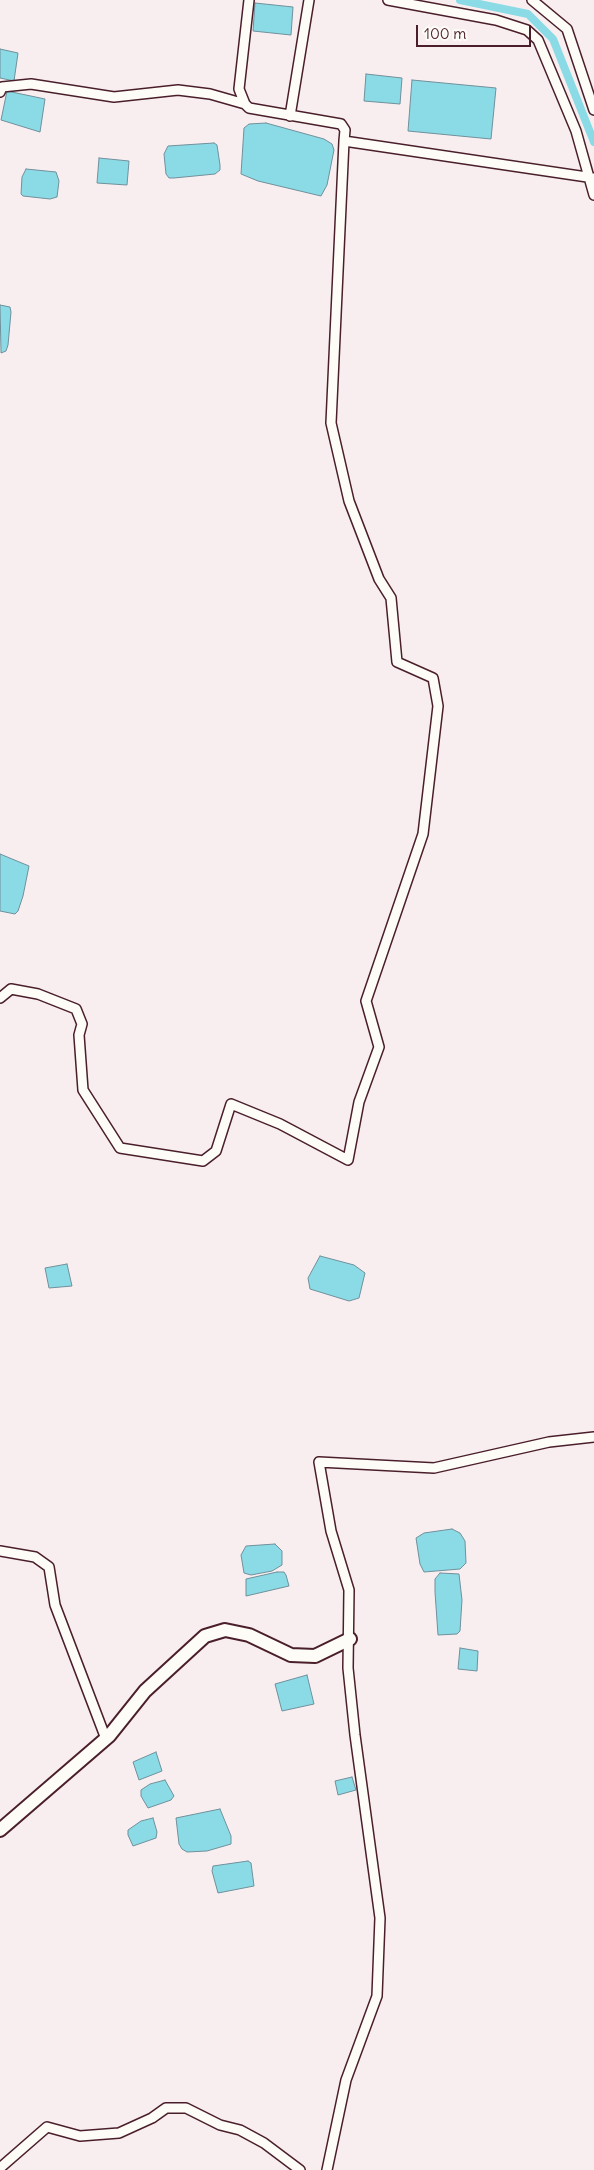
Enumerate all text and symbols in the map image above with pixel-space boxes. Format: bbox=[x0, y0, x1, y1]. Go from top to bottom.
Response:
scale bar bbox=[419, 15, 534, 47]
text: 100 m bbox=[424, 24, 466, 43]

